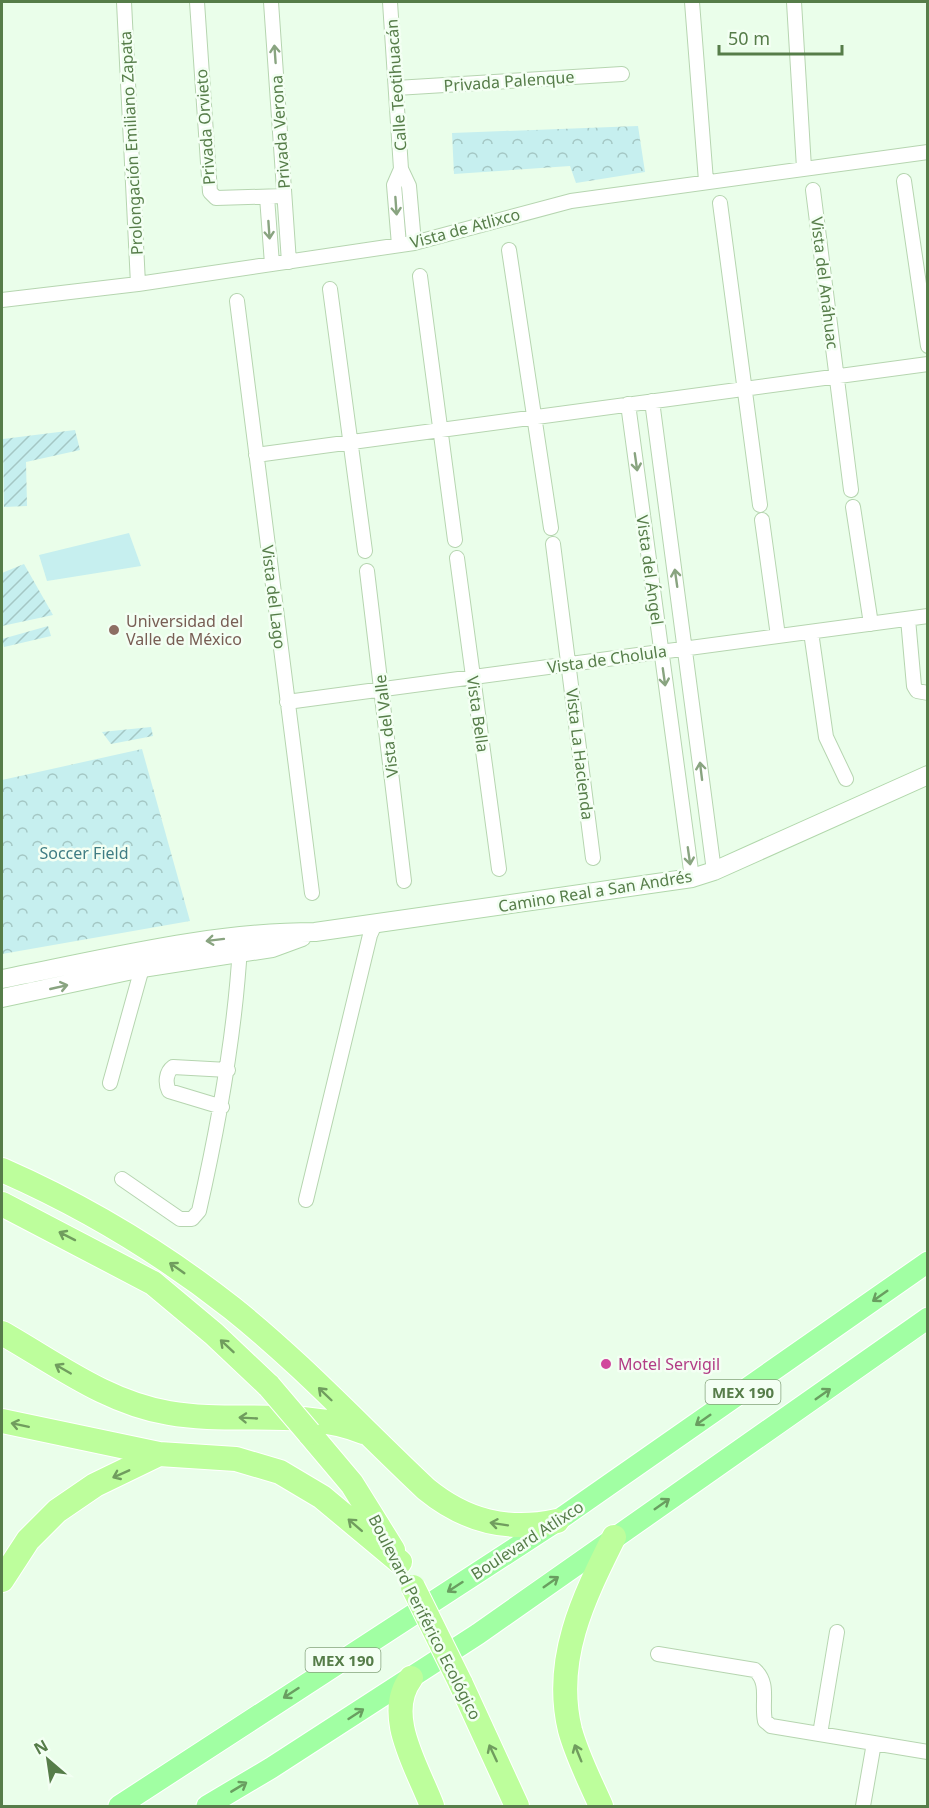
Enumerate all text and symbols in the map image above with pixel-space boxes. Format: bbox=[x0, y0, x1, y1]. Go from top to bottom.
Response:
street label: Calle Teotihuacán bbox=[380, 18, 412, 152]
scale bar bbox=[719, 18, 842, 56]
text: 50 m bbox=[728, 26, 770, 50]
street label: Prolongación Emiliano Zapata bbox=[114, 30, 148, 256]
one-way arrow bbox=[269, 44, 280, 64]
street label: Privada Palenque bbox=[443, 65, 575, 97]
street label: Privada Orvieto bbox=[190, 68, 220, 186]
street label: Privada Verona bbox=[265, 75, 295, 189]
one-way arrow bbox=[390, 196, 401, 216]
street label: Vista de Atlixco bbox=[408, 203, 522, 253]
street label: Vista del Anáhuac bbox=[806, 216, 844, 351]
one-way arrow bbox=[264, 220, 275, 240]
one-way arrow bbox=[630, 452, 641, 472]
street label: Vista del Ángel bbox=[631, 514, 669, 626]
street label: Vista del Lago bbox=[257, 544, 291, 650]
one-way arrow bbox=[670, 568, 681, 588]
place label: Universidad del Valle de México bbox=[126, 610, 243, 650]
marker: Universidad del Valle de México bbox=[107, 623, 121, 637]
street label: Vista de Cholula bbox=[546, 640, 668, 678]
one-way arrow bbox=[659, 666, 670, 686]
street label: Vista del Valle bbox=[369, 674, 403, 778]
street label: Vista Bella bbox=[462, 674, 494, 754]
street label: Vista La Hacienda bbox=[561, 687, 599, 821]
one-way arrow bbox=[695, 761, 706, 781]
park label: Soccer Field bbox=[39, 842, 129, 864]
one-way arrow bbox=[683, 845, 694, 865]
street label: Camino Real a San Andrés bbox=[496, 865, 694, 917]
one-way arrow bbox=[205, 934, 225, 945]
one-way arrow bbox=[49, 980, 68, 992]
one-way arrow bbox=[58, 1230, 76, 1241]
one-way arrow bbox=[170, 1262, 186, 1274]
one-way arrow bbox=[873, 1290, 889, 1302]
one-way arrow bbox=[219, 1338, 234, 1353]
place label: Motel Servigil bbox=[618, 1353, 720, 1375]
marker: Motel Servigil bbox=[599, 1357, 613, 1371]
one-way arrow bbox=[55, 1363, 72, 1375]
road number: MEX 190 bbox=[706, 1380, 780, 1404]
one-way arrow bbox=[318, 1387, 333, 1401]
one-way arrow bbox=[814, 1387, 831, 1400]
one-way arrow bbox=[239, 1413, 259, 1424]
one-way arrow bbox=[696, 1414, 712, 1426]
one-way arrow bbox=[10, 1419, 30, 1430]
one-way arrow bbox=[112, 1468, 130, 1480]
street label: Boulevard Atlixco bbox=[467, 1495, 587, 1585]
one-way arrow bbox=[653, 1498, 670, 1510]
street label: Boulevard Periférico Ecológico bbox=[363, 1511, 487, 1723]
one-way arrow bbox=[348, 1518, 363, 1532]
one-way arrow bbox=[489, 1519, 509, 1530]
one-way arrow bbox=[542, 1576, 559, 1588]
one-way arrow bbox=[447, 1581, 464, 1593]
road number: MEX 190 bbox=[306, 1648, 380, 1672]
one-way arrow bbox=[283, 1687, 300, 1699]
one-way arrow bbox=[347, 1708, 364, 1720]
north arrow bbox=[18, 1730, 78, 1790]
text: N bbox=[30, 1734, 52, 1760]
one-way arrow bbox=[572, 1744, 583, 1762]
one-way arrow bbox=[486, 1745, 498, 1763]
one-way arrow bbox=[230, 1781, 247, 1793]

